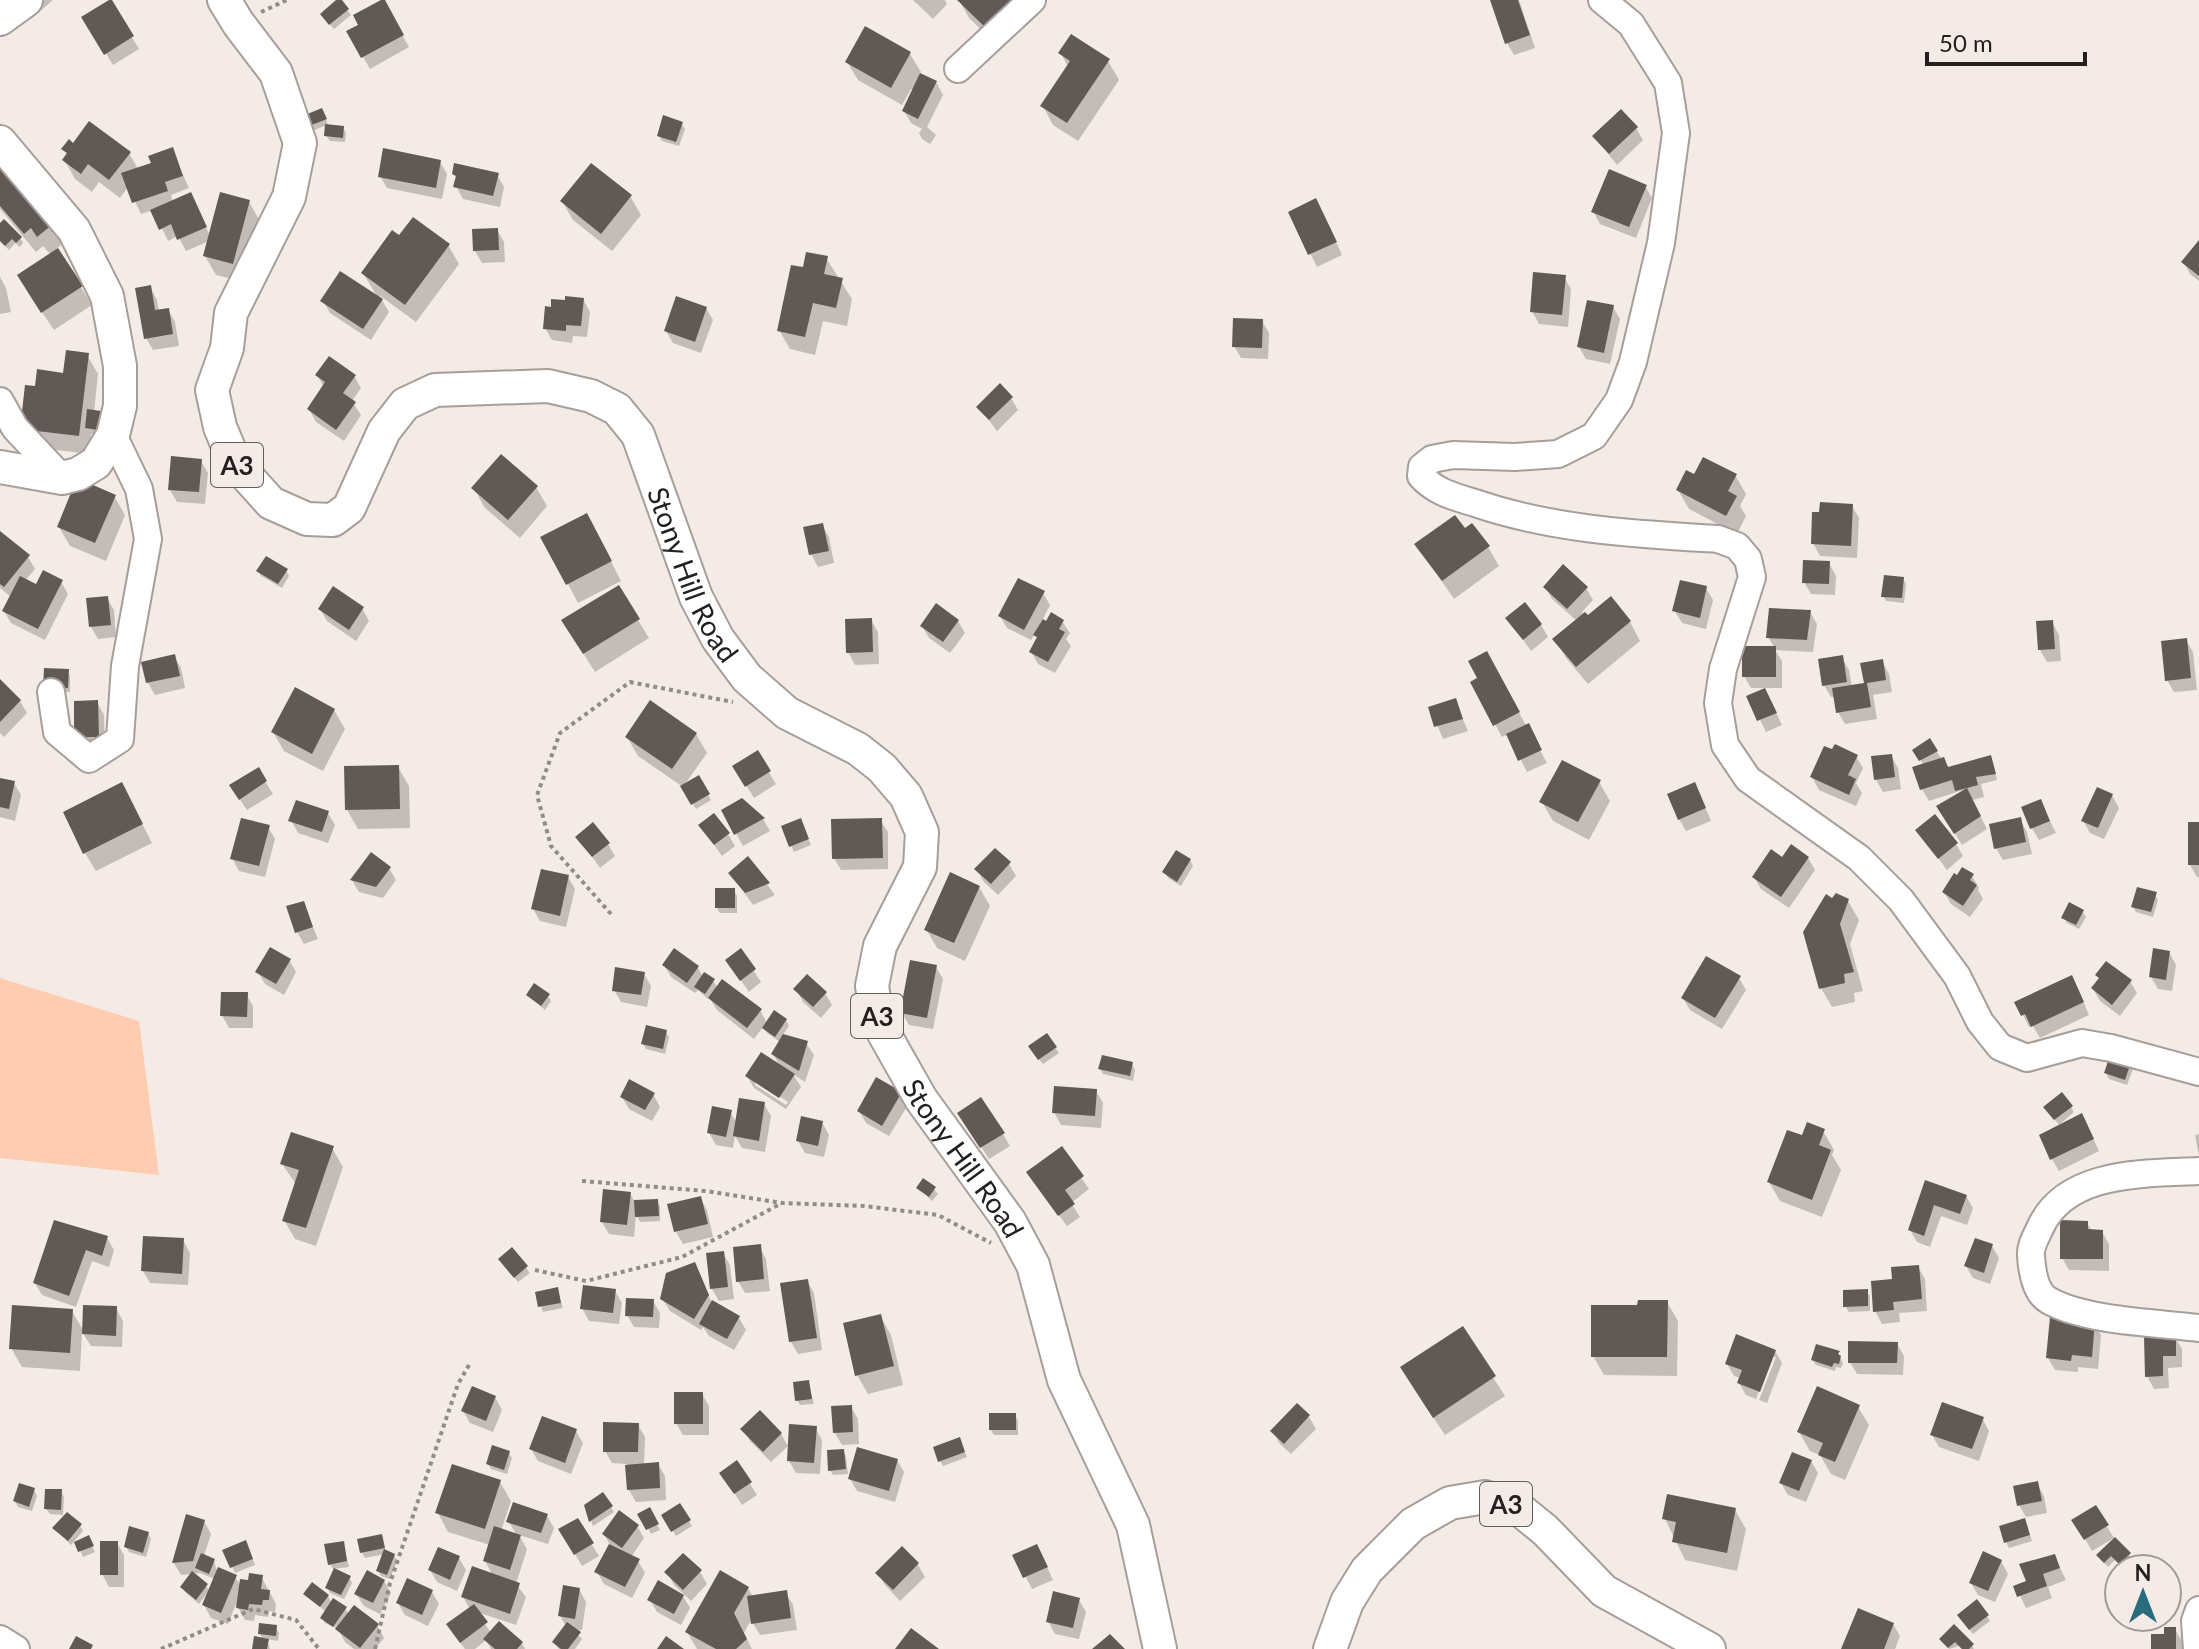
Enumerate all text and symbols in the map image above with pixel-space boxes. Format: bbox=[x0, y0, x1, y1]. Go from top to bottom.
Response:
scale bar bbox=[1927, 16, 2085, 66]
text: 50 m bbox=[1939, 28, 1993, 57]
road number: A3 bbox=[211, 443, 263, 487]
street label: Stony Hill Road bbox=[641, 482, 746, 668]
road number: A3 bbox=[851, 994, 903, 1038]
street label: Stony Hill Road bbox=[896, 1073, 1032, 1243]
road number: A3 bbox=[1480, 1482, 1532, 1526]
north arrow bbox=[2103, 1553, 2183, 1633]
text: N bbox=[2135, 1559, 2151, 1586]

